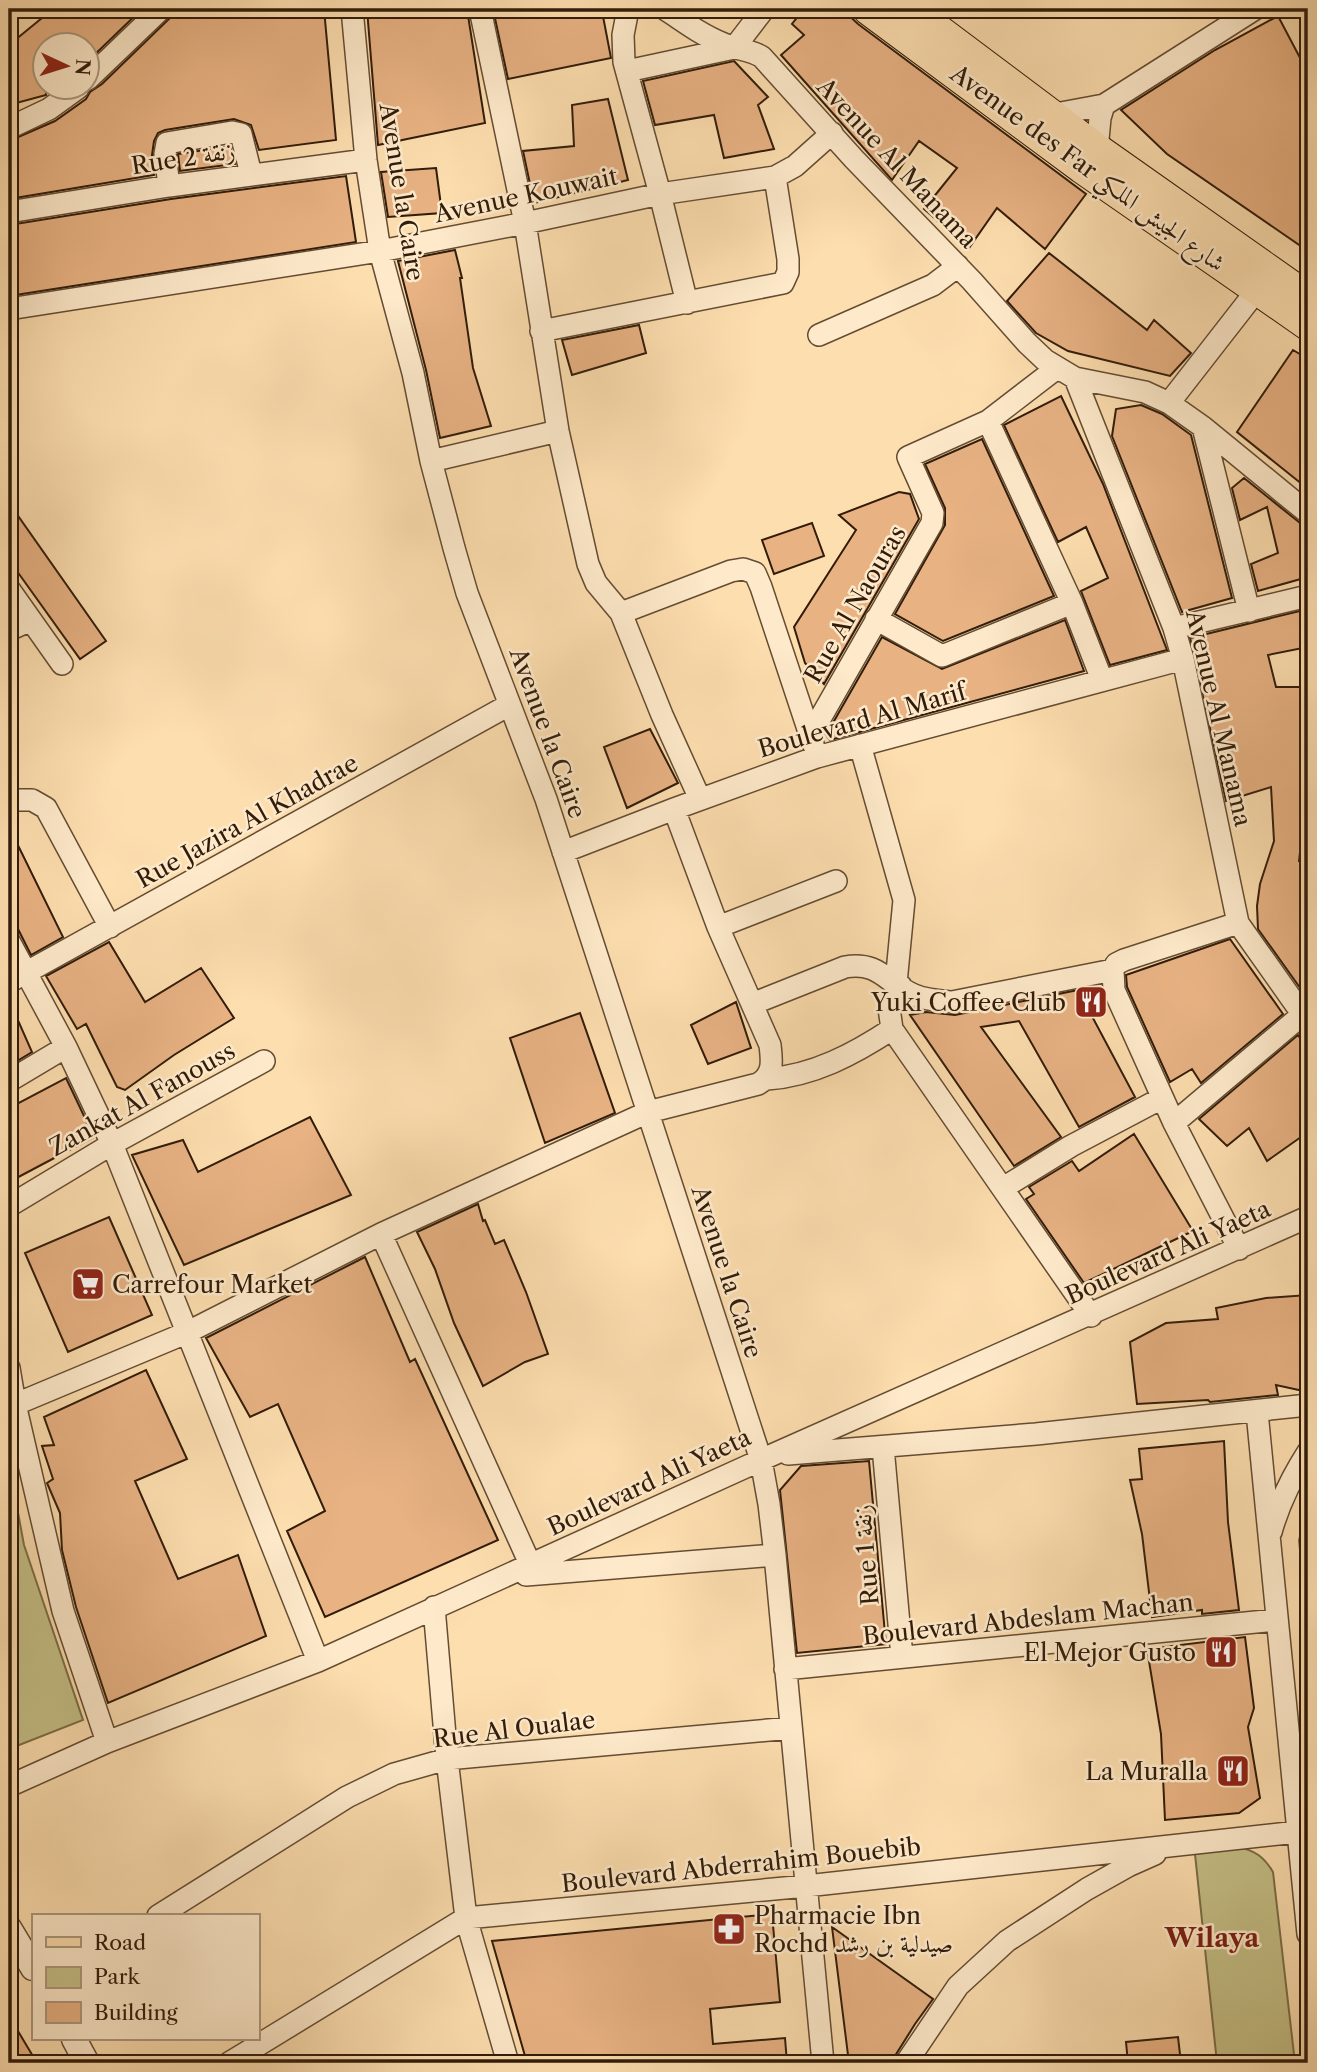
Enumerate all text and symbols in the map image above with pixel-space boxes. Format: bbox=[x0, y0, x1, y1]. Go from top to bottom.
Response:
north arrow bbox=[32, 32, 102, 102]
text: N bbox=[70, 58, 95, 76]
street label: Avenue des Far شارع الجيش الملكي bbox=[939, 58, 1231, 284]
street label: Avenue Al Manama bbox=[810, 71, 983, 254]
street label: Avenue la Caire bbox=[373, 100, 430, 283]
street label: Rue 2 زنقة bbox=[129, 135, 237, 181]
street label: Avenue Kouwait bbox=[431, 161, 621, 229]
street label: Rue Al Naouras bbox=[798, 520, 912, 688]
street label: Avenue Al Manama bbox=[1180, 606, 1258, 829]
street label: Avenue la Caire bbox=[503, 643, 592, 822]
street label: Boulevard Al Marif bbox=[755, 676, 972, 764]
street label: Rue Jazira Al Khadrae bbox=[131, 748, 363, 894]
restaurant icon: Yuki Coffee Club bbox=[1072, 983, 1110, 1021]
place label: Yuki Coffee Club bbox=[870, 988, 1066, 1017]
street label: Zankat Al Fanouss bbox=[44, 1036, 240, 1162]
street label: Avenue la Caire bbox=[685, 1181, 768, 1362]
street label: Boulevard Ali Yaeta bbox=[1061, 1194, 1275, 1310]
supermarket icon: Carrefour Market bbox=[69, 1265, 107, 1303]
place label: Carrefour Market bbox=[112, 1270, 312, 1299]
street label: Boulevard Ali Yaeta bbox=[543, 1422, 756, 1542]
street label: Rue 1 زنقة bbox=[847, 1503, 885, 1607]
street label: Boulevard Abdeslam Machan bbox=[861, 1587, 1195, 1651]
restaurant icon: El Mejor Gusto bbox=[1202, 1633, 1240, 1671]
place label: El Mejor Gusto bbox=[1024, 1638, 1196, 1667]
street label: Rue Al Oualae bbox=[431, 1705, 597, 1753]
restaurant icon: La Muralla bbox=[1214, 1752, 1252, 1790]
place label: La Muralla bbox=[1085, 1757, 1208, 1786]
street label: Boulevard Abderrahim Bouebib bbox=[560, 1832, 922, 1898]
place label: Pharmacie Ibn Rochd صيدلية بن رشد bbox=[754, 1901, 953, 1958]
pharmacy icon: Pharmacie Ibn Rochd صيدلية بن رشد bbox=[710, 1910, 748, 1948]
legend bbox=[32, 1914, 259, 2040]
district label: Wilaya bbox=[1164, 1922, 1260, 1954]
text: Road bbox=[94, 1930, 146, 1955]
text: Park bbox=[94, 1964, 140, 1989]
text: Building bbox=[94, 2000, 179, 2025]

